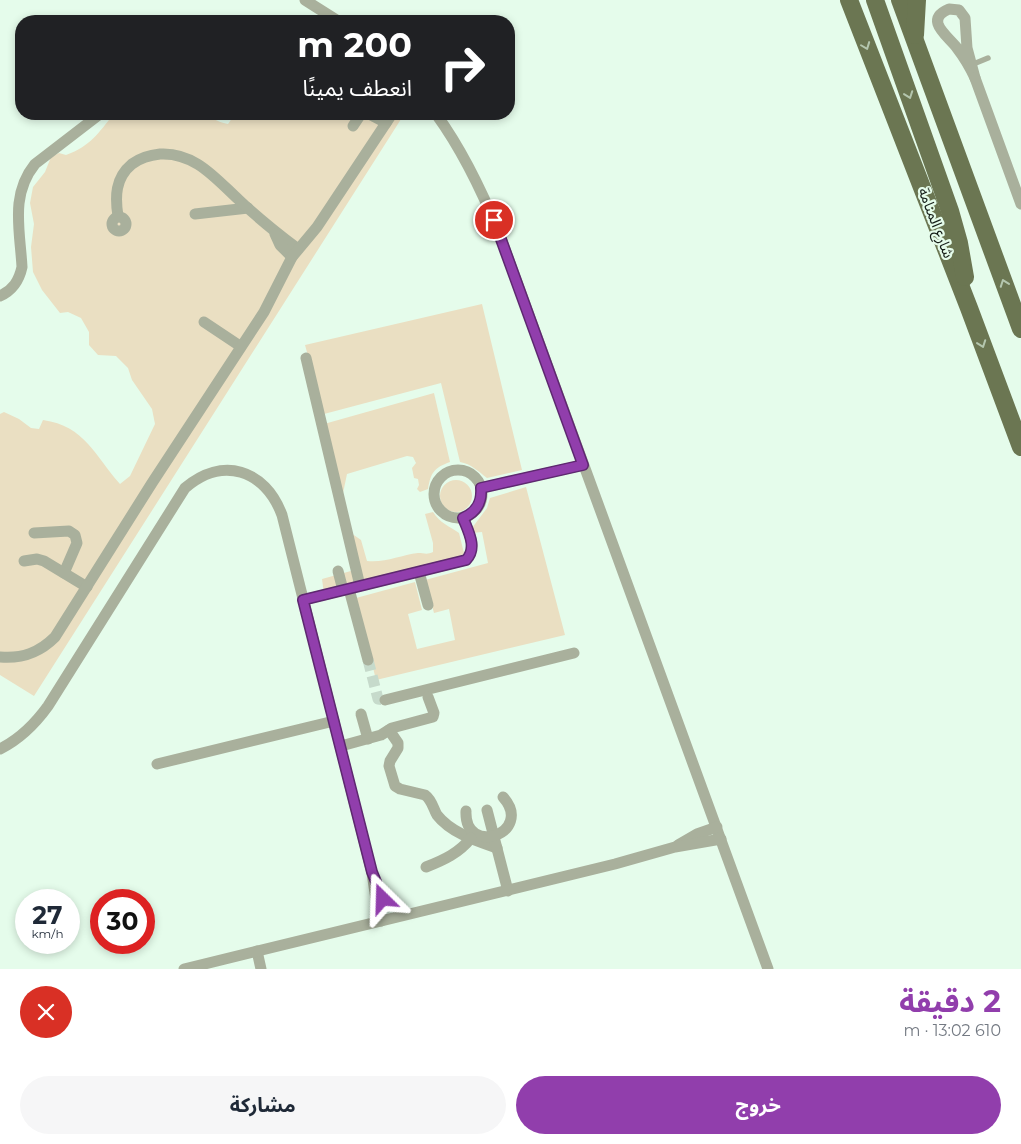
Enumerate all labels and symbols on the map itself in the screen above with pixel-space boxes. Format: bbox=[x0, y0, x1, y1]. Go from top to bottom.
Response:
one-way arrow bbox=[860, 41, 870, 50]
one-way arrow bbox=[903, 91, 913, 99]
street label: شارع المنامة bbox=[912, 185, 959, 262]
pin bbox=[473, 199, 515, 241]
one-way arrow bbox=[1000, 279, 1010, 288]
one-way arrow bbox=[976, 339, 986, 348]
position arrow bbox=[356, 872, 408, 924]
speed limit sign: 30 bbox=[90, 889, 155, 954]

